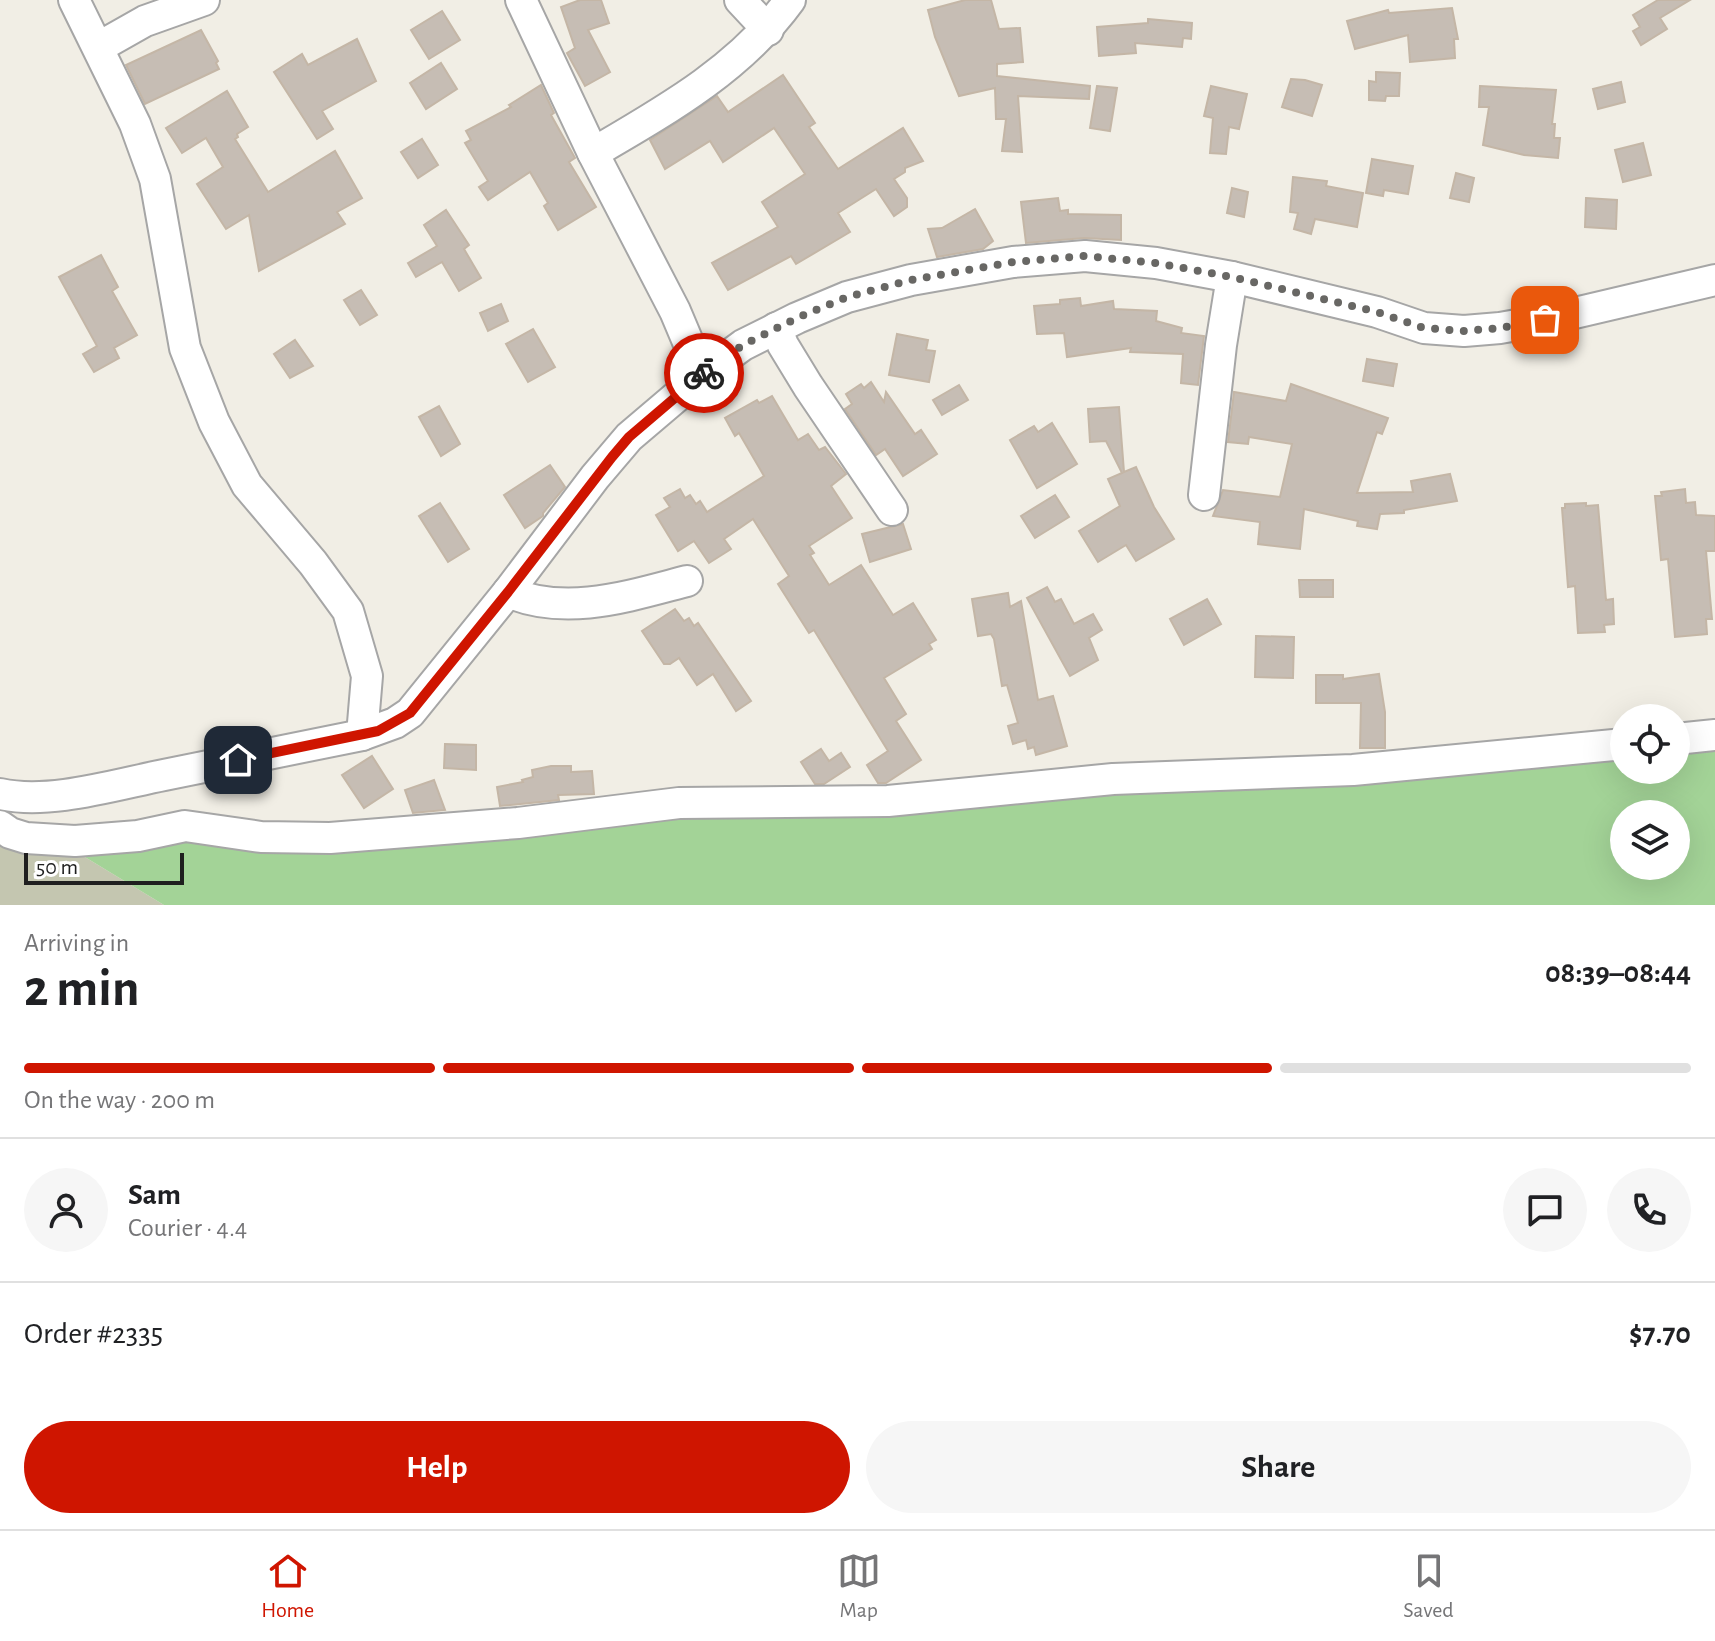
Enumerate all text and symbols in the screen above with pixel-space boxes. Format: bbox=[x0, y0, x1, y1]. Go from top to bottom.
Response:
pin bbox=[1511, 286, 1579, 354]
icon: bag bbox=[1523, 298, 1567, 342]
courier bbox=[664, 333, 744, 413]
icon: bike bbox=[682, 351, 726, 395]
map controls bbox=[1610, 704, 1690, 880]
button: locate bbox=[1610, 704, 1690, 784]
pin bbox=[204, 726, 272, 794]
icon: home bbox=[216, 738, 260, 782]
button: layers bbox=[1610, 800, 1690, 880]
scale bar bbox=[24, 849, 184, 885]
text: 50 m bbox=[36, 856, 78, 878]
text: Arriving in bbox=[24, 930, 129, 956]
text: 08:39–08:44 bbox=[1545, 958, 1691, 988]
text: 2 min bbox=[24, 963, 139, 1015]
text: On the way · 200 m bbox=[24, 1087, 215, 1113]
button: person bbox=[24, 1168, 108, 1252]
button: chat bbox=[1503, 1168, 1587, 1252]
button: phone bbox=[1607, 1168, 1691, 1252]
text: Sam bbox=[128, 1180, 181, 1210]
text: Courier · 4.4 bbox=[128, 1215, 247, 1241]
text: Order #2335 bbox=[24, 1319, 163, 1349]
text: $7.70 bbox=[1629, 1319, 1691, 1349]
button: Help bbox=[24, 1421, 850, 1513]
button: Share bbox=[866, 1421, 1691, 1513]
tab: Home bbox=[261, 1549, 314, 1623]
tab: Map bbox=[837, 1549, 881, 1623]
tab: Saved bbox=[1403, 1549, 1454, 1623]

